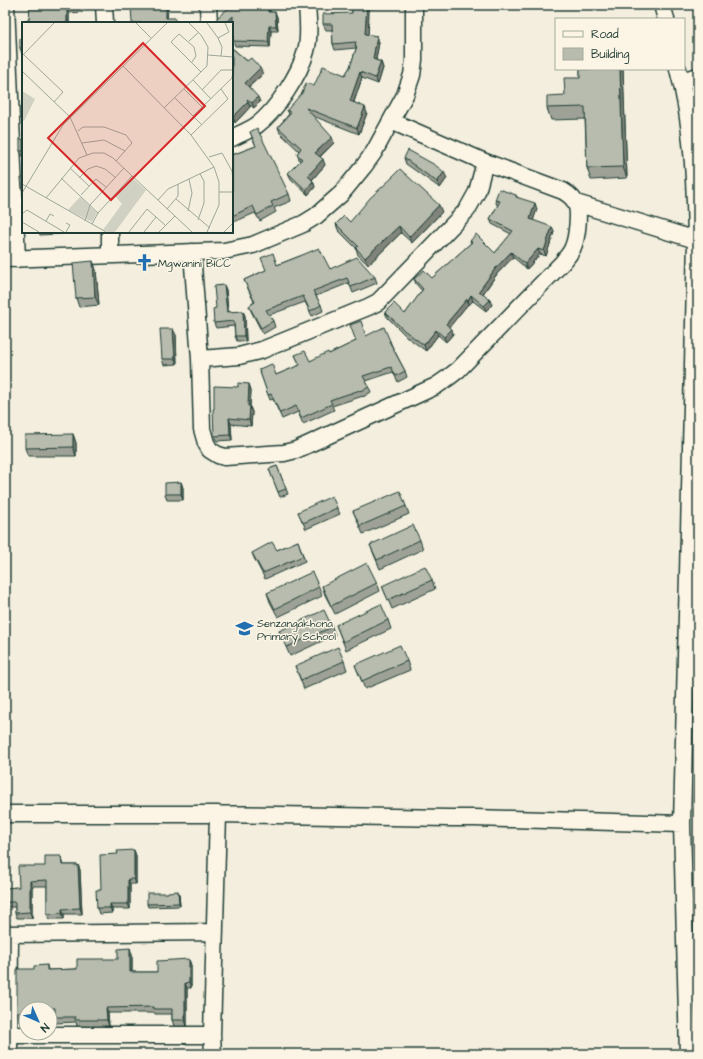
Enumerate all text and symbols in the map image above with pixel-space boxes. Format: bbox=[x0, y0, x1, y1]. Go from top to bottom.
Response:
legend bbox=[555, 18, 685, 70]
inset map bbox=[22, 22, 233, 233]
text: Road bbox=[591, 26, 619, 43]
text: Building bbox=[591, 46, 629, 64]
church icon: Mgwanini BICC bbox=[135, 253, 155, 273]
place label: Mgwanini BICC bbox=[158, 256, 231, 272]
place label: Senzangakhona Primary School bbox=[257, 616, 336, 645]
school or university icon: Senzangakhona Primary School bbox=[234, 619, 254, 639]
north arrow bbox=[18, 1001, 58, 1041]
text: N bbox=[37, 1020, 52, 1036]

